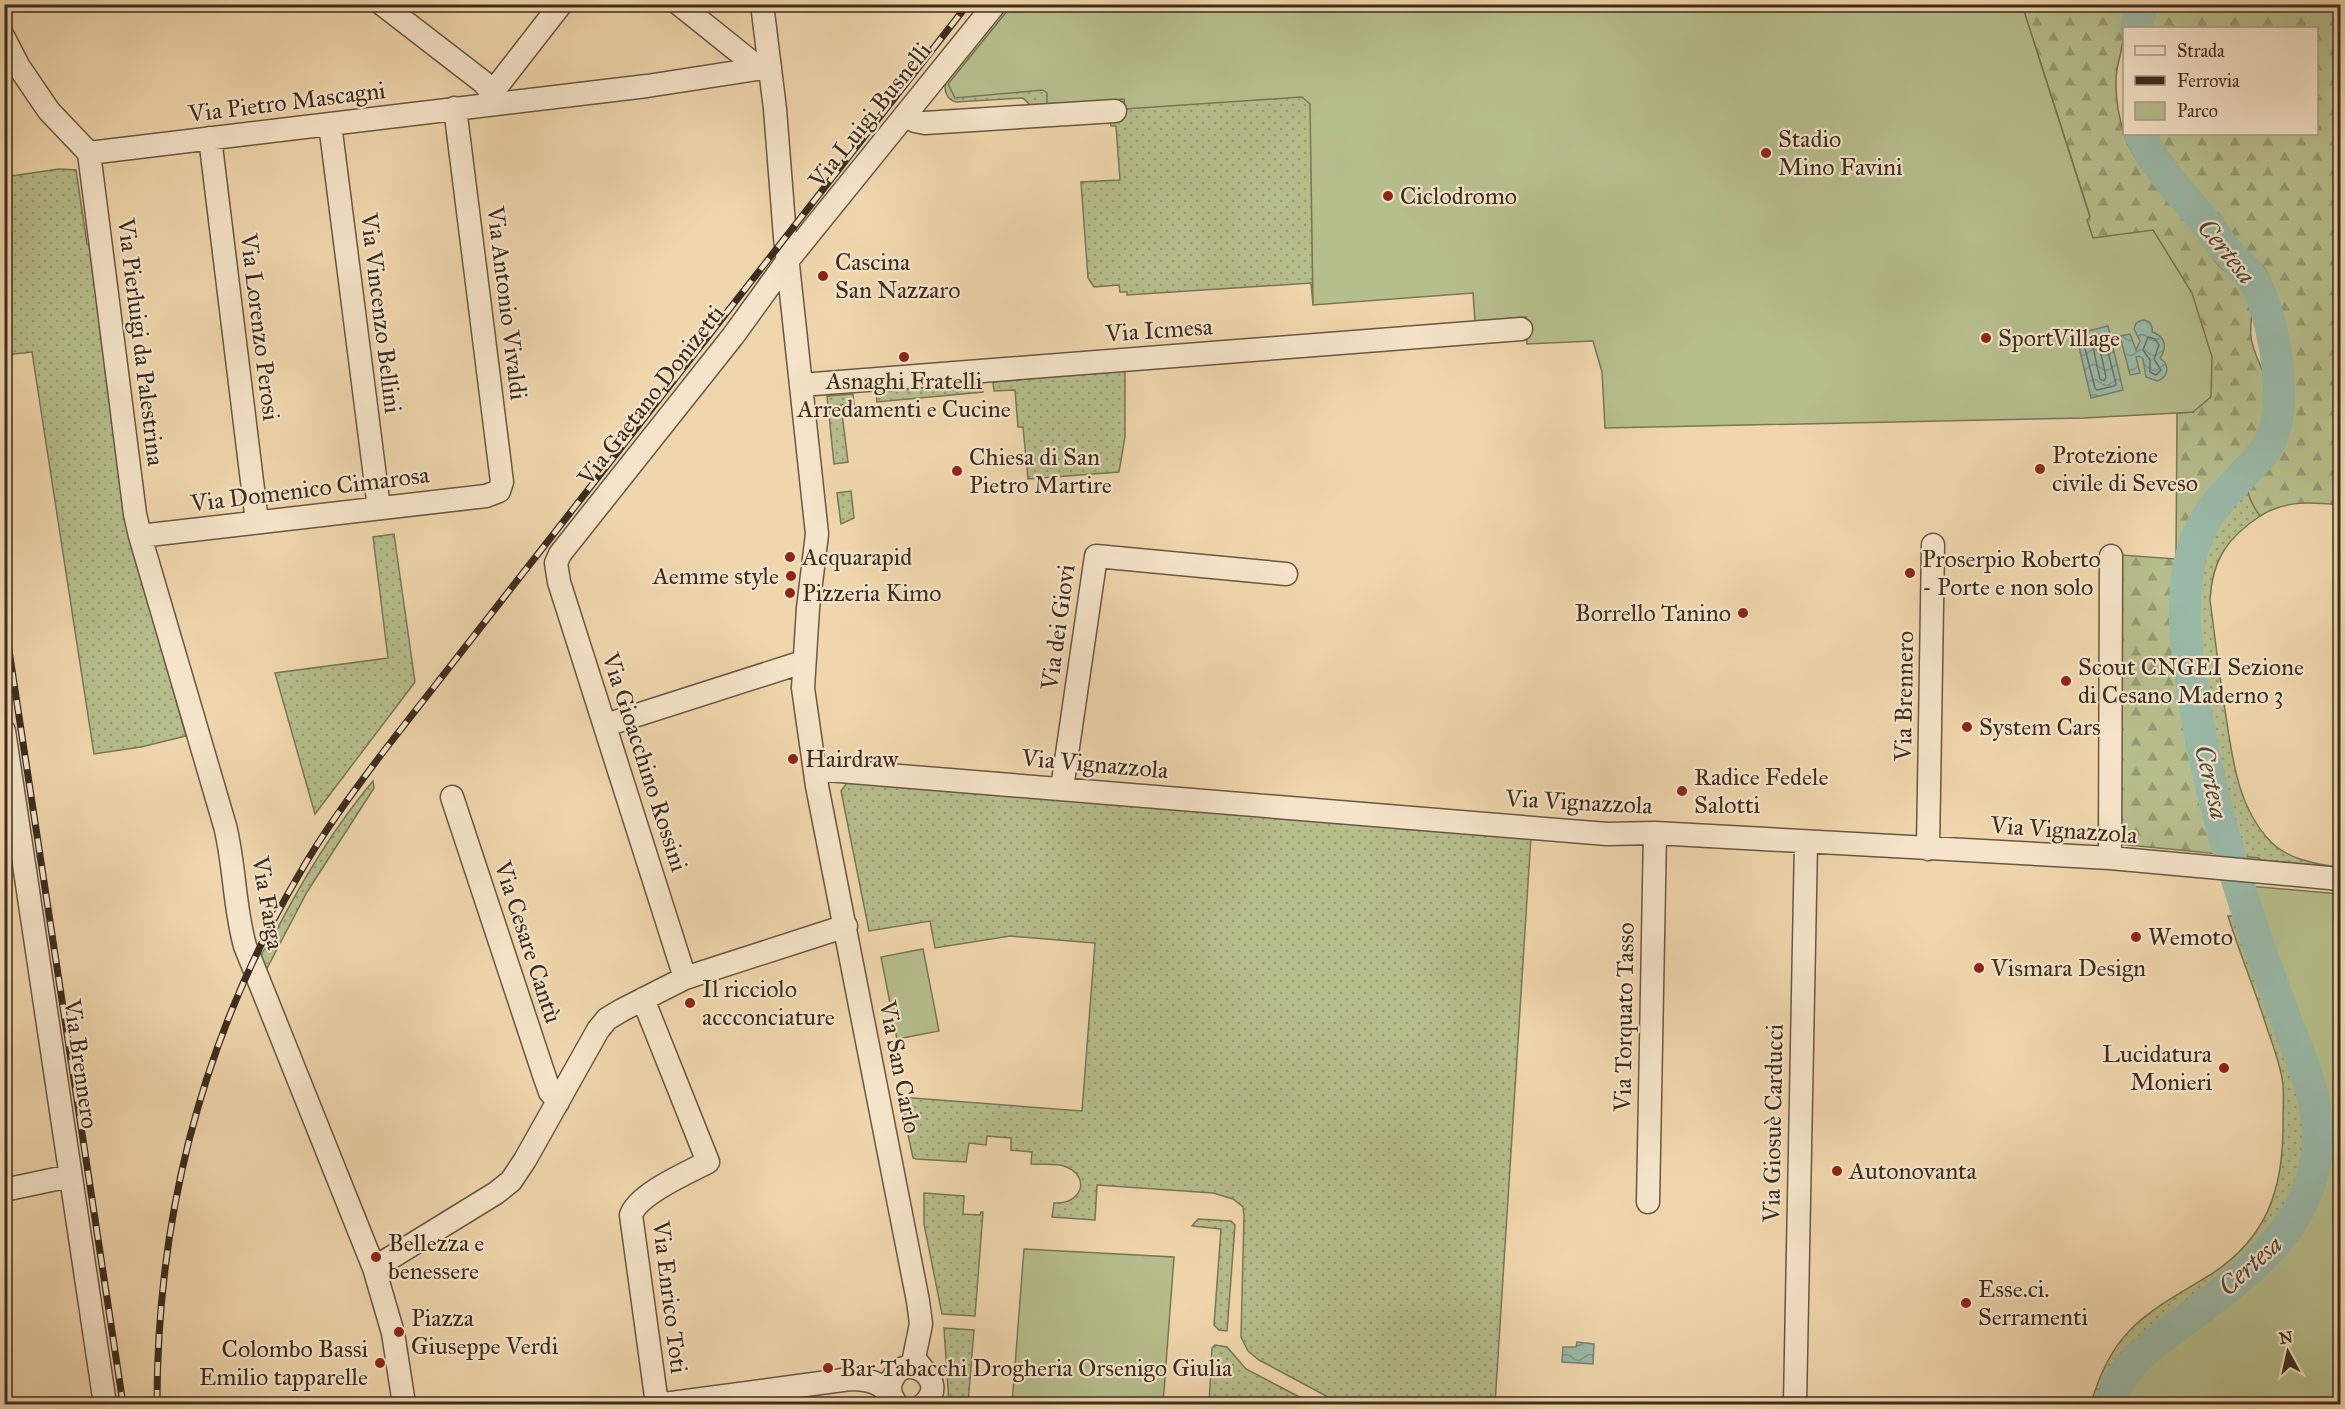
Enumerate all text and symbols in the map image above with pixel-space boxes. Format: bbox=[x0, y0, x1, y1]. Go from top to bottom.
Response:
legend bbox=[2123, 27, 2318, 135]
street label: Via Luigi Busnelli bbox=[802, 36, 938, 195]
text: Strada bbox=[2177, 40, 2225, 62]
text: Ferrovia bbox=[2177, 70, 2240, 92]
street label: Via Pietro Mascagni bbox=[186, 75, 388, 129]
text: Parco bbox=[2177, 100, 2218, 122]
place label: Stadio Mino Favini bbox=[1778, 124, 1903, 182]
marker: Stadio Mino Favini bbox=[1759, 146, 1773, 160]
place label: Ciclodromo bbox=[1400, 181, 1517, 211]
marker: Ciclodromo bbox=[1381, 189, 1395, 203]
street label: Via Antonio Vivaldi bbox=[480, 203, 534, 402]
street label: Via Vincenzo Bellini bbox=[354, 210, 408, 415]
water label: Certesa bbox=[2191, 212, 2263, 290]
street label: Via Pierluigi da Palestrina bbox=[111, 215, 171, 469]
street label: Via Lorenzo Perosi bbox=[234, 231, 286, 423]
place label: Cascina San Nazzaro bbox=[835, 247, 961, 305]
marker: Cascina San Nazzaro bbox=[816, 269, 830, 283]
street label: Via Gaetano Donizetti bbox=[571, 298, 731, 492]
street label: Via Icmesa bbox=[1103, 311, 1215, 349]
place label: SportVillage bbox=[1998, 323, 2120, 353]
marker: SportVillage bbox=[1979, 331, 1993, 345]
marker: Asnaghi Fratelli Arredamenti e Cucine bbox=[897, 350, 911, 364]
place label: Asnaghi Fratelli Arredamenti e Cucine bbox=[796, 366, 1011, 424]
place label: Protezione civile di Seveso bbox=[2052, 440, 2198, 498]
place label: Chiesa di San Pietro Martire bbox=[969, 442, 1112, 500]
street label: Via Domenico Cimarosa bbox=[188, 459, 432, 519]
marker: Protezione civile di Seveso bbox=[2033, 462, 2047, 476]
marker: Chiesa di San Pietro Martire bbox=[950, 464, 964, 478]
place label: Acquarapid bbox=[801, 542, 912, 572]
place label: Proserpio Roberto - Porte e non solo bbox=[1922, 544, 2101, 602]
marker: Acquarapid bbox=[783, 550, 797, 564]
place label: Aemme style bbox=[652, 561, 779, 591]
street label: Via dei Giovi bbox=[1034, 562, 1082, 693]
marker: Proserpio Roberto - Porte e non solo bbox=[1903, 566, 1917, 580]
marker: Aemme style bbox=[784, 569, 798, 583]
place label: Pizzeria Kimo bbox=[802, 578, 941, 608]
marker: Pizzeria Kimo bbox=[783, 586, 797, 600]
place label: Borrello Tanino bbox=[1575, 598, 1731, 628]
marker: Borrello Tanino bbox=[1736, 606, 1750, 620]
street label: Via Brennero bbox=[1888, 631, 1920, 762]
street label: Via Gioacchino Rossini bbox=[595, 648, 695, 876]
place label: Scout CNGEI Sezione di Cesano Maderno 3 bbox=[2078, 652, 2304, 710]
marker: Scout CNGEI Sezione di Cesano Maderno 3 bbox=[2059, 674, 2073, 688]
place label: System Cars bbox=[1979, 712, 2101, 742]
marker: System Cars bbox=[1960, 720, 1974, 734]
water label: Certesa bbox=[2188, 742, 2236, 822]
street label: Via Vignazzola bbox=[1019, 743, 1170, 785]
place label: Hairdraw bbox=[805, 744, 899, 774]
marker: Hairdraw bbox=[786, 752, 800, 766]
place label: Radice Fedele Salotti bbox=[1694, 762, 1828, 820]
street label: Via Vignazzola bbox=[1504, 783, 1654, 821]
marker: Radice Fedele Salotti bbox=[1675, 784, 1689, 798]
street label: Via Vignazzola bbox=[1989, 810, 2139, 850]
street label: Via Farga bbox=[245, 853, 291, 953]
street label: Via Cesare Cantù bbox=[487, 856, 568, 1027]
street label: Via Torquato Tasso bbox=[1607, 922, 1641, 1113]
place label: Wemoto bbox=[2148, 922, 2233, 952]
marker: Wemoto bbox=[2129, 930, 2143, 944]
place label: Vismara Design bbox=[1990, 953, 2146, 983]
marker: Vismara Design bbox=[1972, 961, 1986, 975]
place label: Il ricciolo accconciature bbox=[702, 974, 835, 1032]
street label: Via Brennero bbox=[57, 996, 105, 1131]
marker: Il ricciolo accconciature bbox=[683, 996, 697, 1010]
street label: Via San Carlo bbox=[872, 997, 928, 1136]
street label: Via Giosuè Carducci bbox=[1756, 1023, 1790, 1224]
place label: Lucidatura Monieri bbox=[2102, 1039, 2213, 1097]
marker: Lucidatura Monieri bbox=[2217, 1061, 2231, 1075]
place label: Autonovanta bbox=[1848, 1156, 1978, 1186]
marker: Autonovanta bbox=[1830, 1164, 1844, 1178]
street label: Via Enrico Toti bbox=[646, 1218, 694, 1375]
place label: Bellezza e benessere bbox=[388, 1228, 484, 1286]
water label: Certesa bbox=[2211, 1228, 2289, 1302]
marker: Bellezza e benessere bbox=[369, 1250, 383, 1264]
place label: Esse.ci. Serramenti bbox=[1978, 1274, 2088, 1332]
marker: Esse.ci. Serramenti bbox=[1959, 1296, 1973, 1310]
place label: Piazza Giuseppe Verdi bbox=[411, 1303, 559, 1361]
north arrow bbox=[2258, 1322, 2318, 1382]
marker: Piazza Giuseppe Verdi bbox=[392, 1325, 406, 1339]
text: N bbox=[2278, 1327, 2294, 1348]
place label: Colombo Bassi Emilio tapparelle bbox=[199, 1334, 368, 1392]
place label: Bar Tabacchi Drogheria Orsenigo Giulia bbox=[840, 1353, 1233, 1383]
marker: Colombo Bassi Emilio tapparelle bbox=[373, 1356, 387, 1370]
marker: Bar Tabacchi Drogheria Orsenigo Giulia bbox=[821, 1361, 835, 1375]

